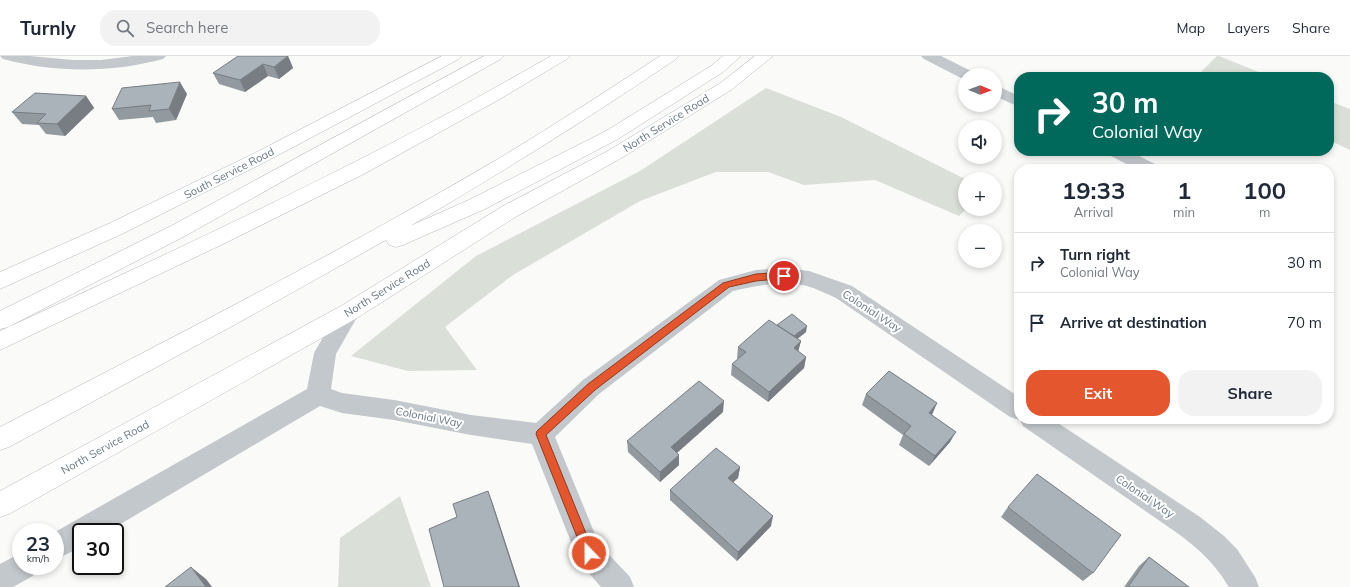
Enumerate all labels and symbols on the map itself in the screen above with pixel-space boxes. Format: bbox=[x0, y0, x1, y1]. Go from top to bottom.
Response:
north arrow bbox=[958, 68, 1002, 112]
street label: North Service Road bbox=[620, 91, 712, 155]
street label: South Service Road bbox=[182, 144, 276, 202]
street label: North Service Road bbox=[341, 256, 433, 320]
pin bbox=[767, 259, 801, 293]
street label: Colonial Way bbox=[840, 287, 904, 335]
street label: Colonial Way bbox=[395, 404, 464, 430]
street label: North Service Road bbox=[58, 417, 152, 477]
street label: Colonial Way bbox=[1113, 471, 1177, 521]
speed limit sign: 30 bbox=[72, 523, 124, 575]
position arrow bbox=[568, 532, 610, 574]

